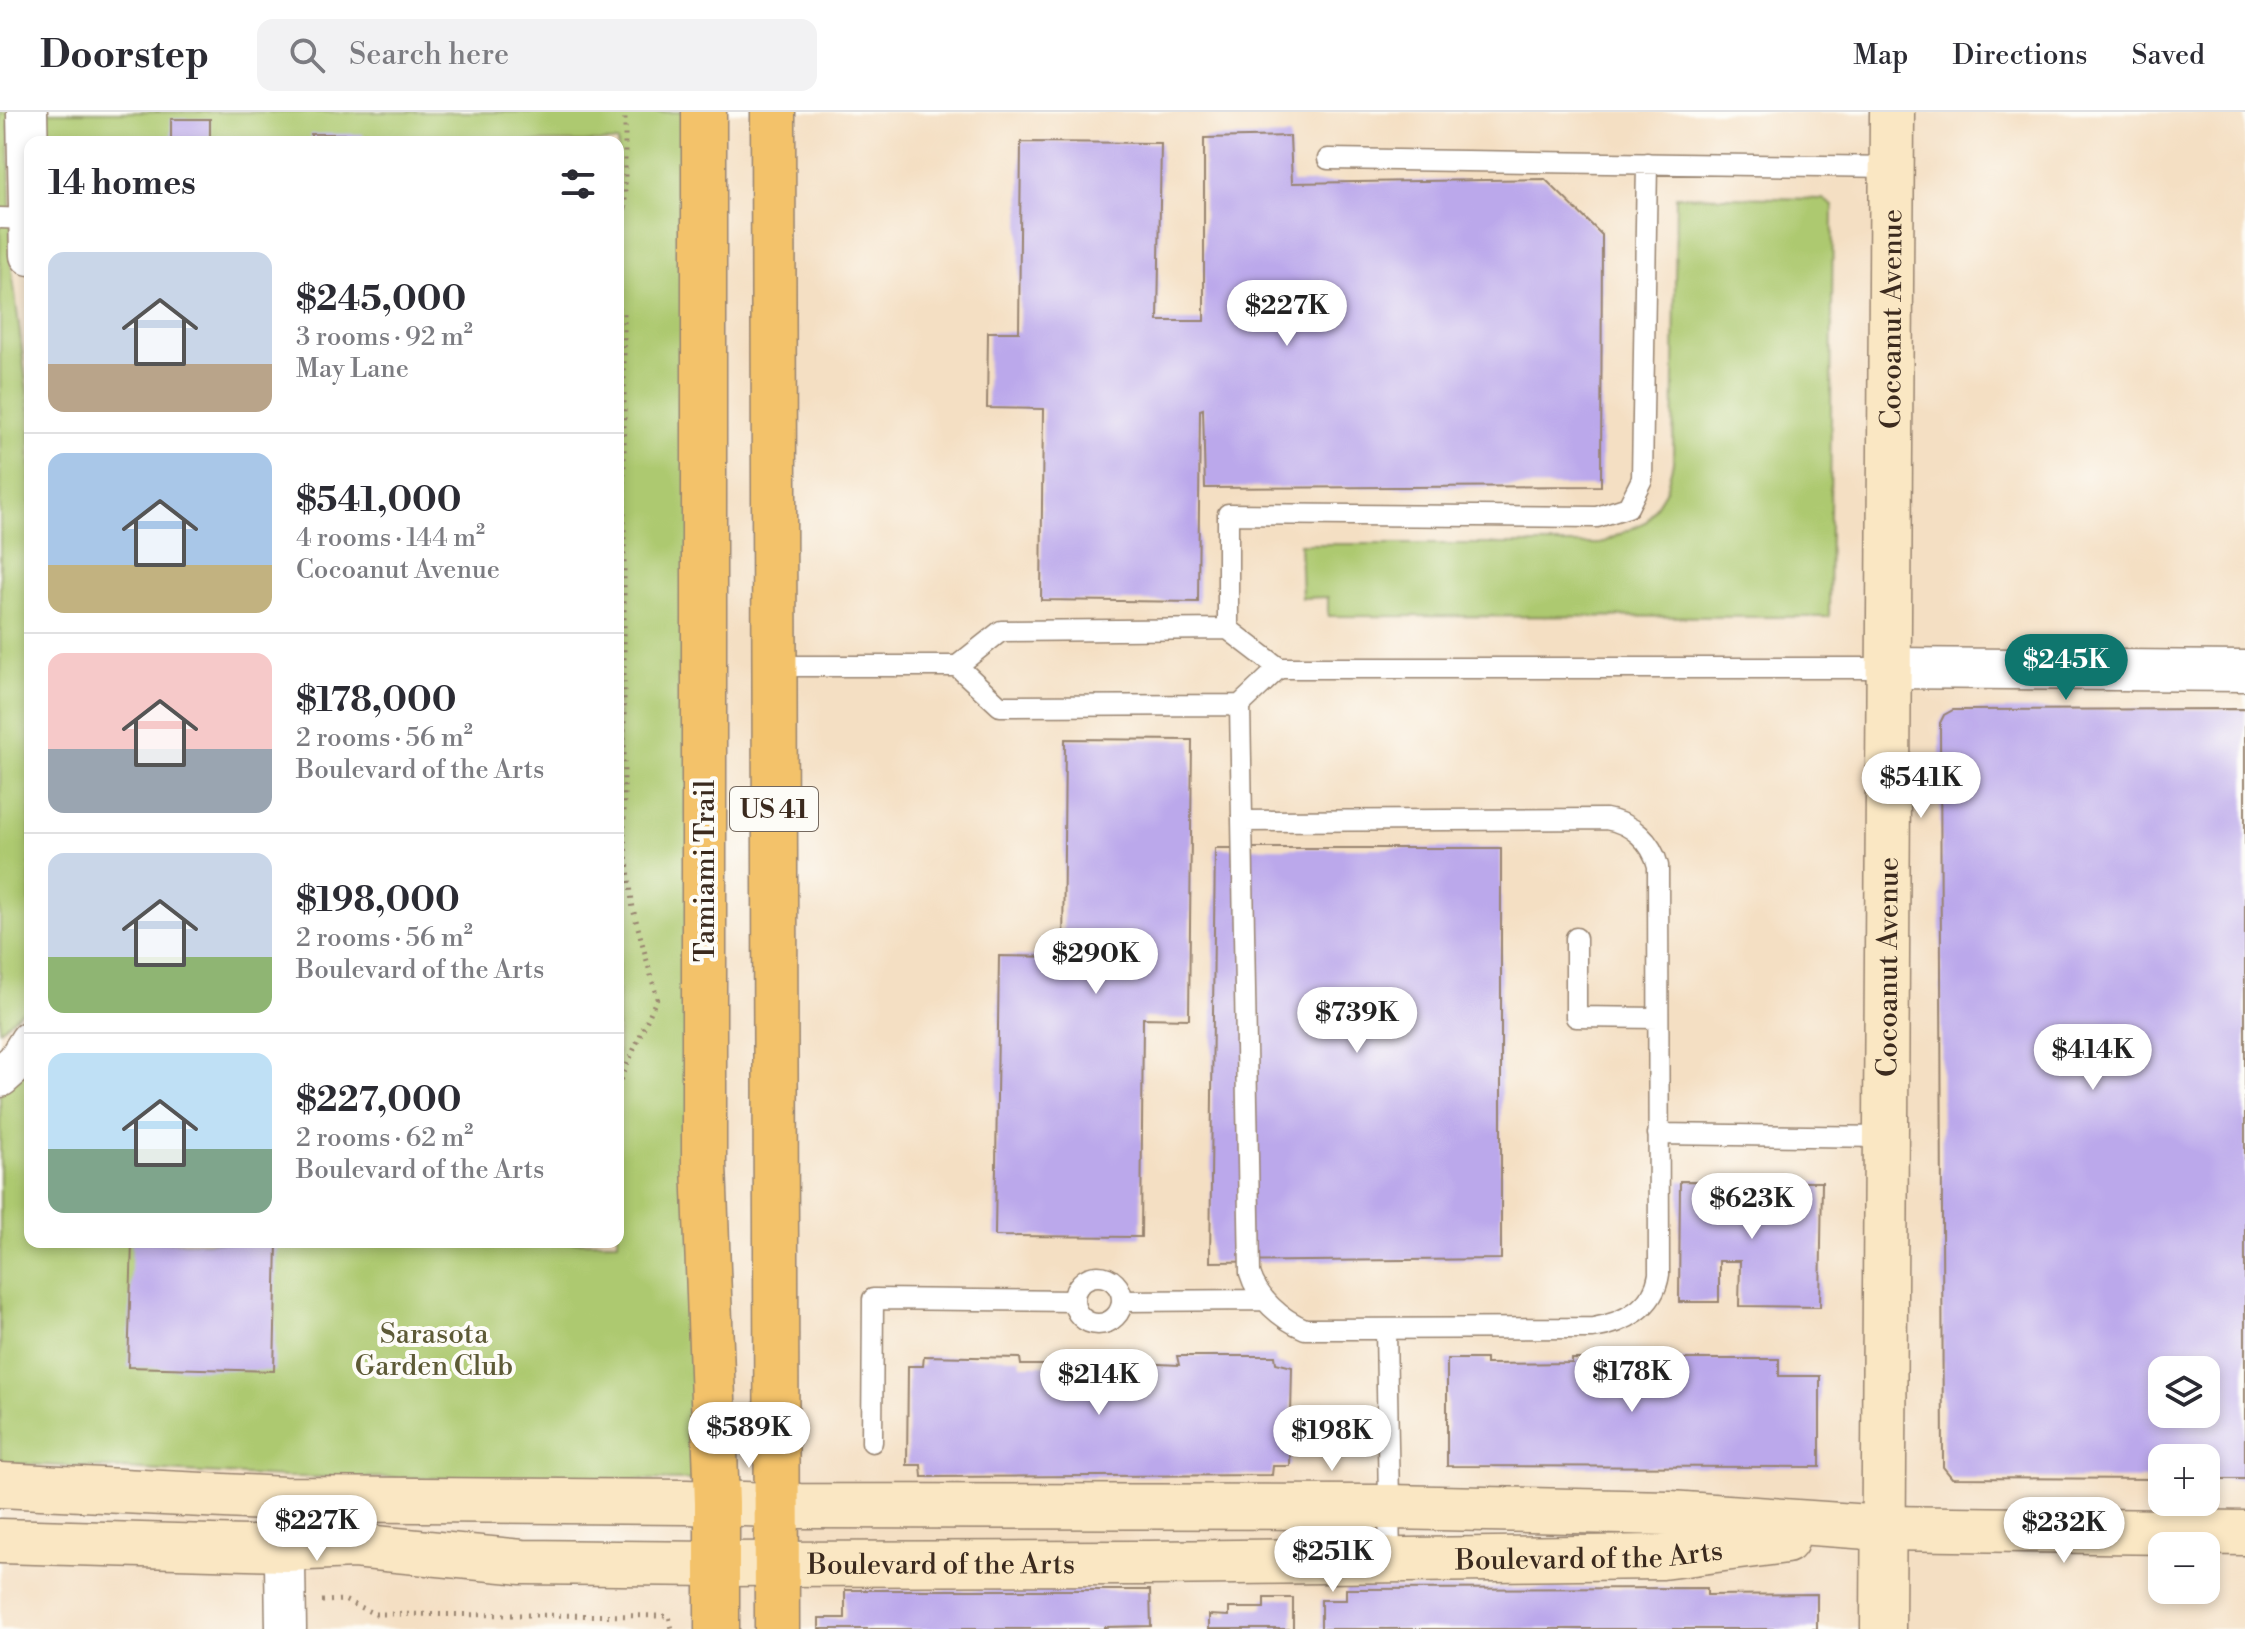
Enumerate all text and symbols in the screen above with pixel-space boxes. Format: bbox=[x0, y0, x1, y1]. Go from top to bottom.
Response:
search box bbox=[257, 19, 817, 91]
text: Doorstep bbox=[40, 32, 209, 79]
icon: search bbox=[285, 33, 329, 77]
text: Search here bbox=[349, 36, 509, 74]
text: Map bbox=[1853, 38, 1908, 73]
text: Directions bbox=[1952, 38, 2087, 73]
text: Saved bbox=[2131, 38, 2205, 73]
icon: filters bbox=[556, 162, 600, 206]
text: 14 homes bbox=[48, 163, 196, 205]
street label: Cocoanut Avenue bbox=[1874, 209, 1910, 429]
text: $245,000 bbox=[296, 279, 466, 321]
pin: $227K bbox=[1231, 280, 1343, 348]
icon: home bbox=[112, 284, 208, 380]
text: $227K bbox=[1245, 290, 1329, 322]
text: 3 rooms · 92 m² bbox=[296, 321, 473, 353]
text: May Lane bbox=[296, 353, 409, 385]
text: $541,000 bbox=[296, 480, 462, 522]
icon: home bbox=[112, 485, 208, 581]
text: 4 rooms · 144 m² bbox=[296, 522, 485, 554]
text: Cocoanut Avenue bbox=[296, 554, 500, 586]
pin: $245K bbox=[2010, 634, 2122, 702]
text: $245K bbox=[2023, 644, 2109, 676]
text: $178,000 bbox=[296, 680, 456, 722]
icon: home bbox=[112, 685, 208, 781]
text: 2 rooms · 56 m² bbox=[296, 722, 473, 754]
pin: $541K bbox=[1865, 752, 1977, 820]
text: Boulevard of the Arts bbox=[296, 754, 544, 786]
text: $541K bbox=[1880, 762, 1962, 794]
street label: Tamiami Trail bbox=[688, 780, 723, 962]
road number: US 41 bbox=[730, 787, 818, 831]
street label: Cocoanut Avenue bbox=[1870, 857, 1907, 1077]
text: $198,000 bbox=[296, 880, 460, 922]
icon: home bbox=[112, 885, 208, 981]
text: 2 rooms · 56 m² bbox=[296, 922, 473, 954]
pin: $290K bbox=[1040, 928, 1152, 996]
text: $290K bbox=[1052, 938, 1140, 970]
text: Boulevard of the Arts bbox=[296, 954, 544, 986]
pin: $739K bbox=[1301, 987, 1413, 1055]
text: $739K bbox=[1315, 997, 1399, 1029]
pin: $414K bbox=[2037, 1024, 2149, 1092]
text: $414K bbox=[2052, 1034, 2134, 1066]
text: $227,000 bbox=[296, 1080, 461, 1122]
icon: home bbox=[112, 1085, 208, 1181]
text: 2 rooms · 62 m² bbox=[296, 1122, 473, 1154]
text: Boulevard of the Arts bbox=[296, 1154, 544, 1186]
pin: $623K bbox=[1696, 1173, 1808, 1241]
text: $623K bbox=[1710, 1183, 1794, 1215]
park label: Sarasota Garden Club bbox=[355, 1317, 513, 1384]
pin: $178K bbox=[1576, 1346, 1688, 1414]
pin: $214K bbox=[1043, 1349, 1155, 1417]
text: $178K bbox=[1592, 1356, 1672, 1388]
map controls bbox=[2148, 1356, 2220, 1604]
button: layers bbox=[2148, 1356, 2220, 1428]
text: $214K bbox=[1058, 1359, 1140, 1391]
pin: $589K bbox=[693, 1402, 805, 1470]
pin: $198K bbox=[1276, 1405, 1388, 1473]
text: $589K bbox=[706, 1412, 792, 1444]
text: $198K bbox=[1291, 1415, 1373, 1447]
button: + bbox=[2148, 1444, 2220, 1516]
pin: $227K bbox=[261, 1495, 373, 1563]
pin: $232K bbox=[2008, 1497, 2120, 1565]
text: $227K bbox=[275, 1505, 359, 1537]
text: $232K bbox=[2022, 1507, 2106, 1539]
pin: $251K bbox=[1277, 1526, 1389, 1594]
button: − bbox=[2148, 1532, 2220, 1604]
street label: Boulevard of the Arts bbox=[1454, 1533, 1725, 1578]
text: $251K bbox=[1292, 1536, 1374, 1568]
street label: Boulevard of the Arts bbox=[806, 1547, 1075, 1583]

